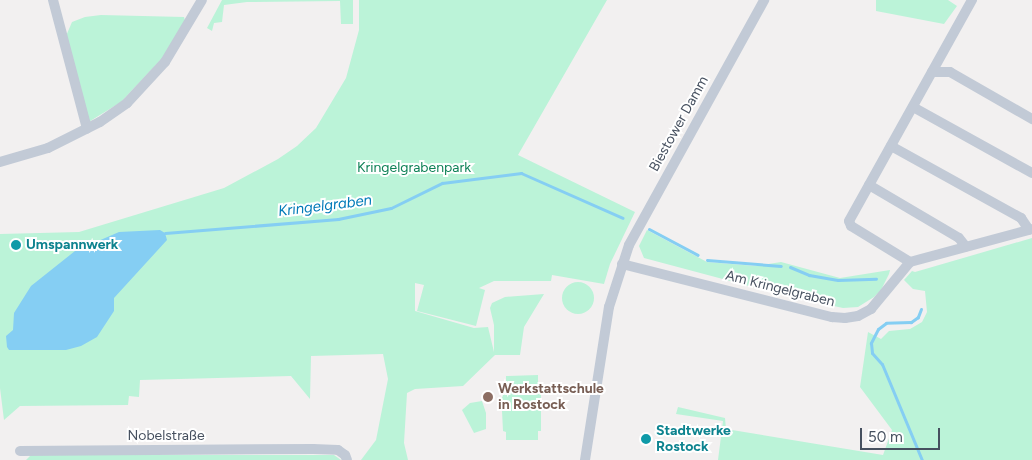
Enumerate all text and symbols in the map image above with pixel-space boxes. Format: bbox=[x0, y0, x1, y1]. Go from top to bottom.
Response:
street label: Biestower Damm bbox=[646, 73, 712, 175]
park label: Kringelgrabenpark bbox=[357, 160, 471, 176]
water label: Kringelgraben bbox=[277, 191, 373, 221]
place label: Umspannwerk bbox=[26, 237, 118, 253]
marker: Umspannwerk bbox=[10, 239, 22, 251]
street label: Am Kringelgraben bbox=[724, 267, 836, 311]
place label: Werkstattschule in Rostock bbox=[498, 381, 604, 414]
marker: Werkstattschule in Rostock bbox=[482, 391, 494, 403]
scale bar bbox=[862, 418, 942, 450]
place label: Stadtwerke Rostock bbox=[656, 423, 731, 456]
street label: Nobelstraße bbox=[127, 428, 205, 444]
text: 50 m bbox=[868, 428, 903, 446]
marker: Stadtwerke Rostock bbox=[640, 433, 652, 445]

